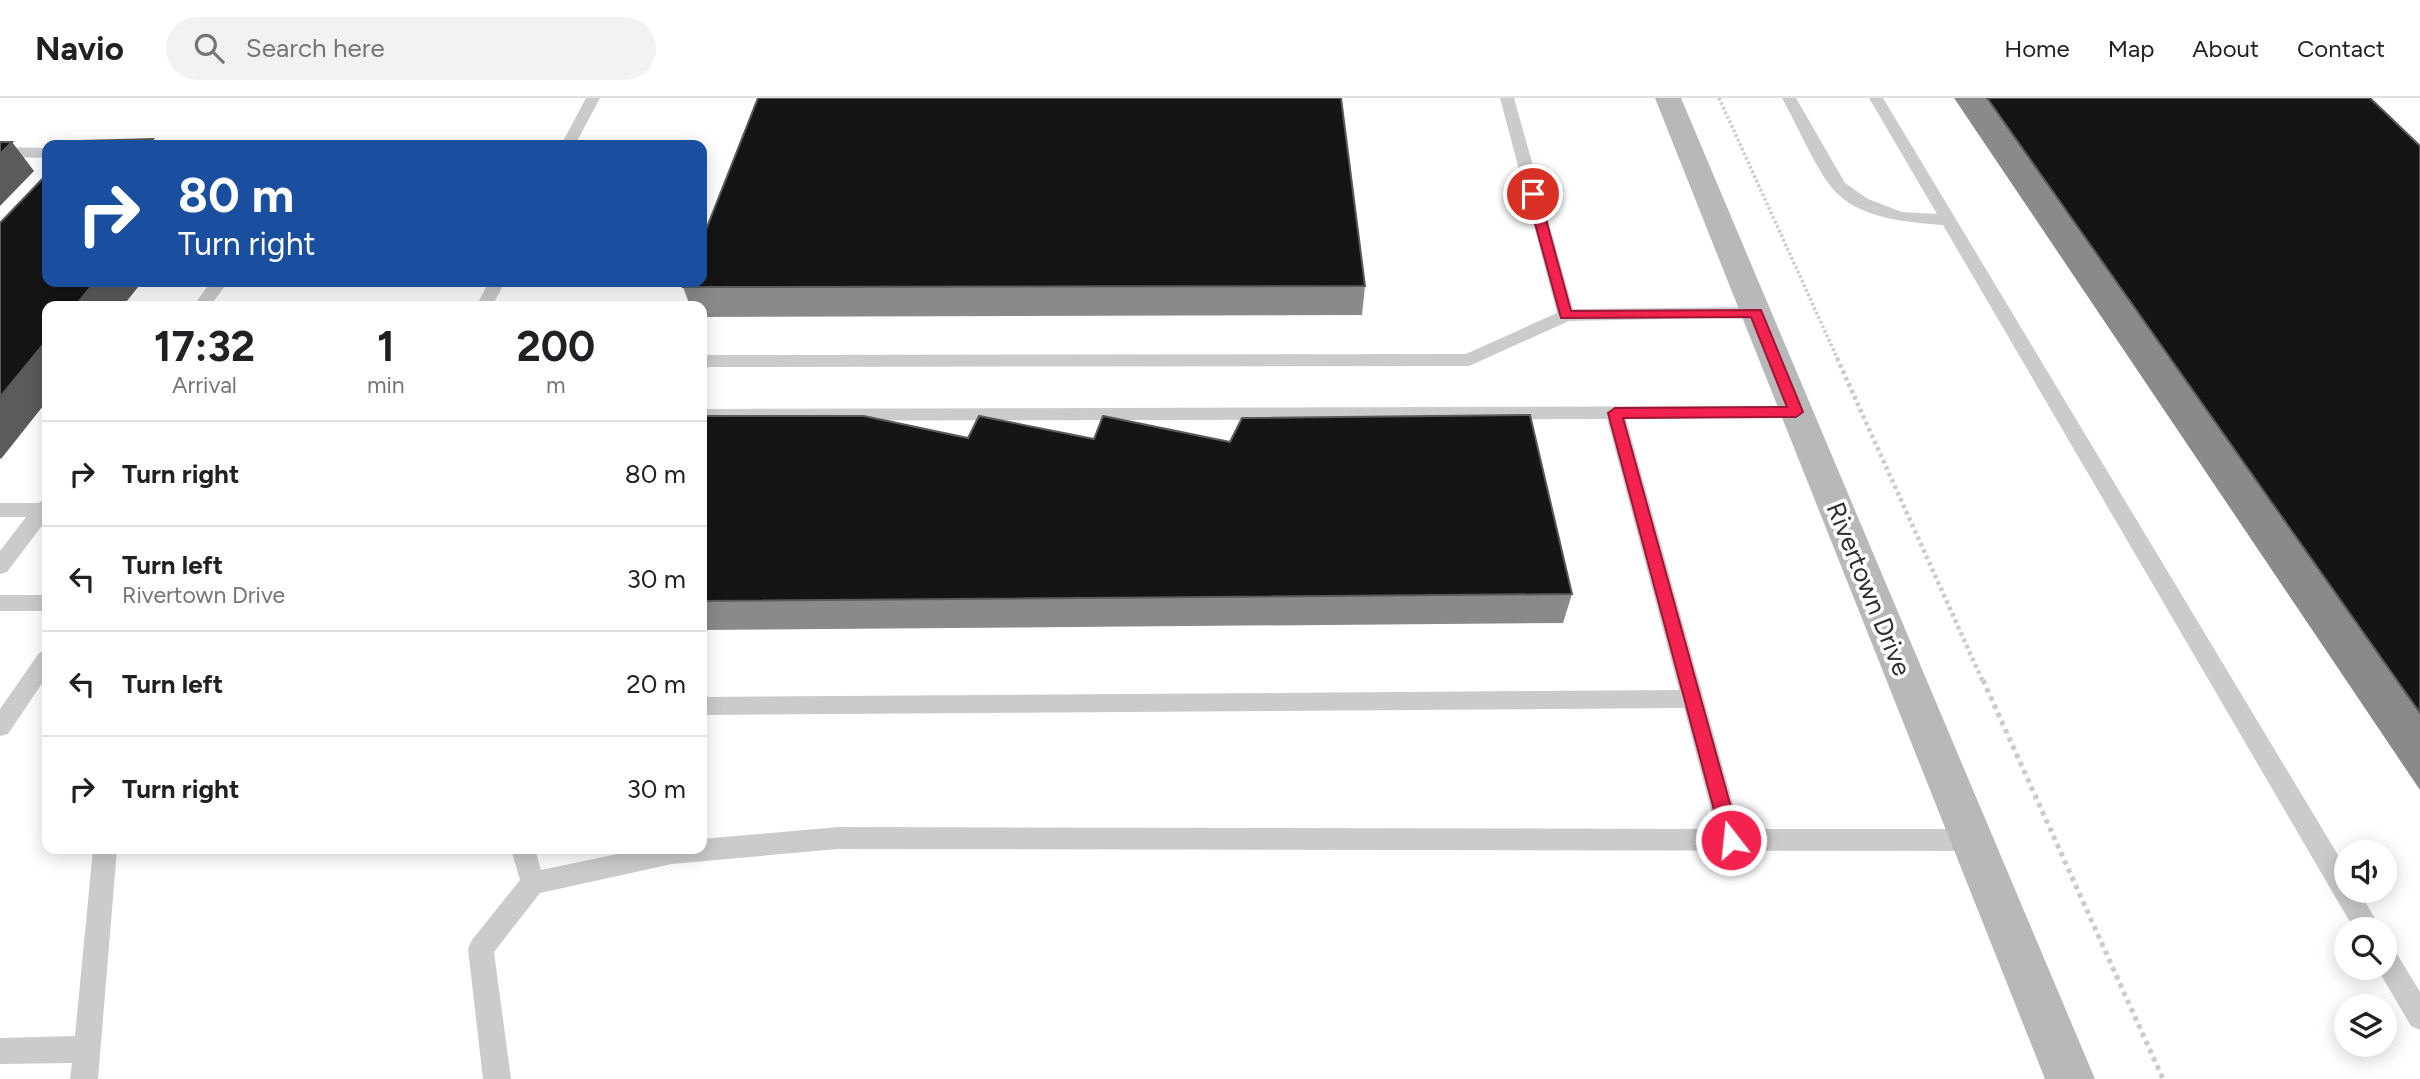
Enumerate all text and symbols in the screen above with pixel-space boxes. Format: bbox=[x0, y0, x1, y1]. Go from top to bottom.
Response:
search box bbox=[166, 17, 656, 80]
text: Navio bbox=[35, 29, 124, 68]
icon: search bbox=[190, 29, 228, 67]
text: Search here bbox=[246, 32, 385, 64]
text: Home bbox=[2004, 34, 2070, 63]
text: Map bbox=[2108, 34, 2154, 63]
text: About bbox=[2192, 34, 2259, 63]
text: Contact bbox=[2297, 34, 2385, 63]
pin bbox=[1503, 164, 1563, 224]
text: 80 m bbox=[178, 165, 294, 224]
icon: right bbox=[63, 168, 154, 259]
icon: arrive bbox=[1514, 175, 1552, 213]
text: Turn right bbox=[178, 225, 316, 263]
text: 17:32 bbox=[154, 321, 255, 372]
text: 1 bbox=[377, 321, 395, 372]
text: 200 bbox=[516, 321, 595, 372]
text: Arrival bbox=[172, 371, 237, 399]
text: min bbox=[367, 371, 405, 399]
text: m bbox=[546, 371, 566, 399]
icon: right bbox=[63, 455, 101, 493]
text: Turn right bbox=[122, 458, 239, 490]
text: 80 m bbox=[625, 458, 686, 490]
street label: Rivertown Drive bbox=[1820, 497, 1918, 681]
text: Turn left bbox=[122, 549, 223, 581]
icon: left bbox=[63, 560, 101, 598]
text: 30 m bbox=[627, 563, 686, 595]
text: Rivertown Drive bbox=[122, 581, 285, 609]
icon: left bbox=[63, 665, 101, 703]
text: Turn left bbox=[122, 668, 223, 700]
text: 20 m bbox=[626, 668, 686, 700]
icon: right bbox=[63, 770, 101, 808]
text: Turn right bbox=[122, 773, 239, 805]
text: 30 m bbox=[627, 773, 686, 805]
position arrow bbox=[1694, 803, 1768, 877]
map controls bbox=[2334, 840, 2397, 1057]
button: sound bbox=[2334, 840, 2397, 903]
button: search bbox=[2334, 917, 2397, 980]
button: layers bbox=[2334, 994, 2397, 1057]

